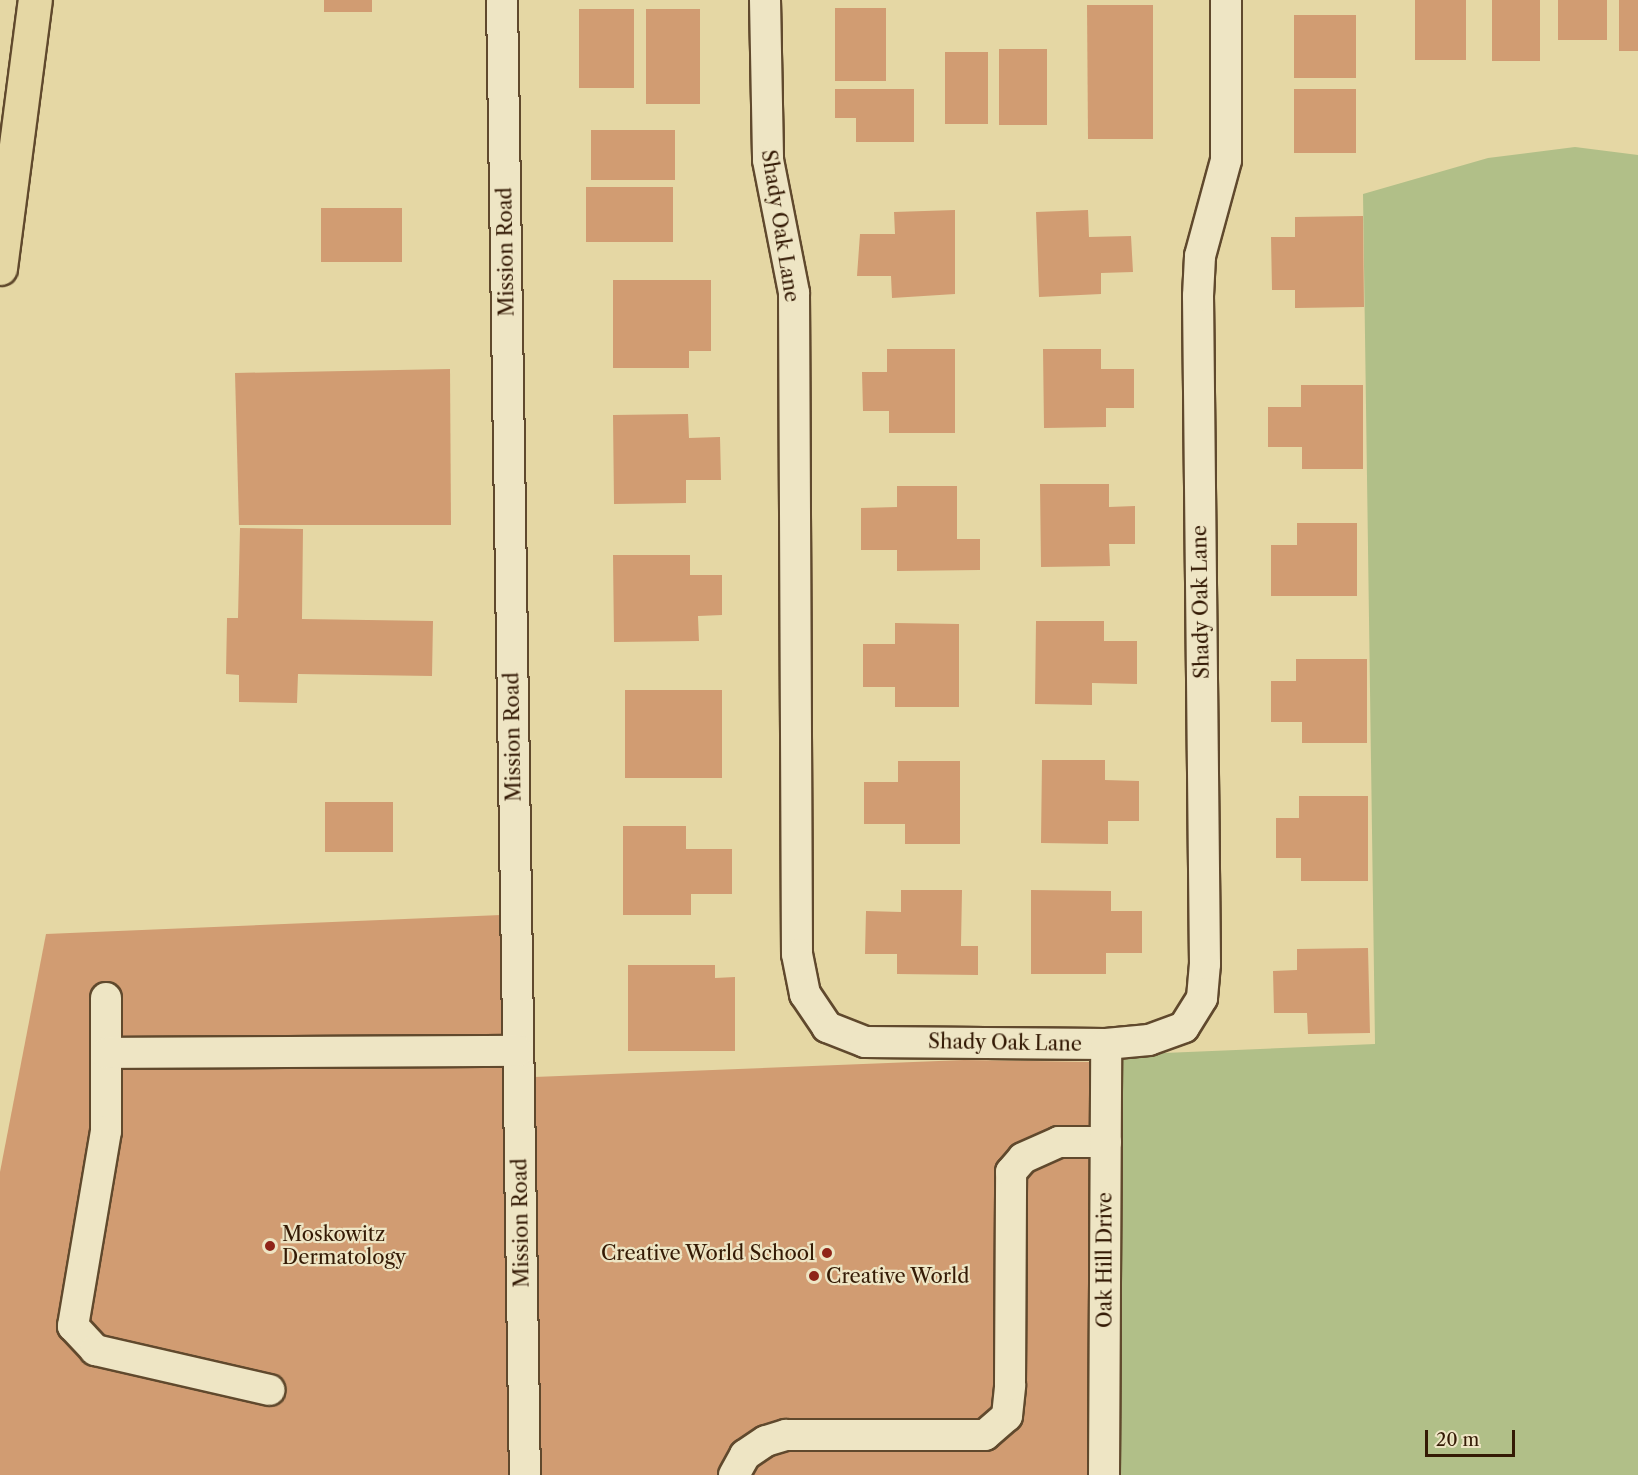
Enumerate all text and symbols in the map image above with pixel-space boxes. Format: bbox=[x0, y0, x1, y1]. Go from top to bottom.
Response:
street label: Shady Oak Lane bbox=[756, 148, 804, 304]
street label: Mission Road bbox=[493, 187, 519, 317]
street label: Shady Oak Lane bbox=[1188, 524, 1214, 680]
street label: Mission Road bbox=[500, 672, 526, 802]
street label: Shady Oak Lane bbox=[927, 1030, 1083, 1056]
street label: Mission Road bbox=[508, 1158, 534, 1288]
street label: Oak Hill Drive bbox=[1093, 1192, 1117, 1328]
place label: Moskowitz Dermatology bbox=[282, 1222, 406, 1269]
marker: Moskowitz Dermatology bbox=[263, 1239, 277, 1253]
place label: Creative World School bbox=[600, 1241, 815, 1265]
marker: Creative World School bbox=[820, 1246, 834, 1260]
place label: Creative World bbox=[826, 1264, 970, 1288]
marker: Creative World bbox=[807, 1269, 821, 1283]
scale bar bbox=[1428, 1418, 1518, 1456]
text: 20 m bbox=[1436, 1429, 1479, 1451]

